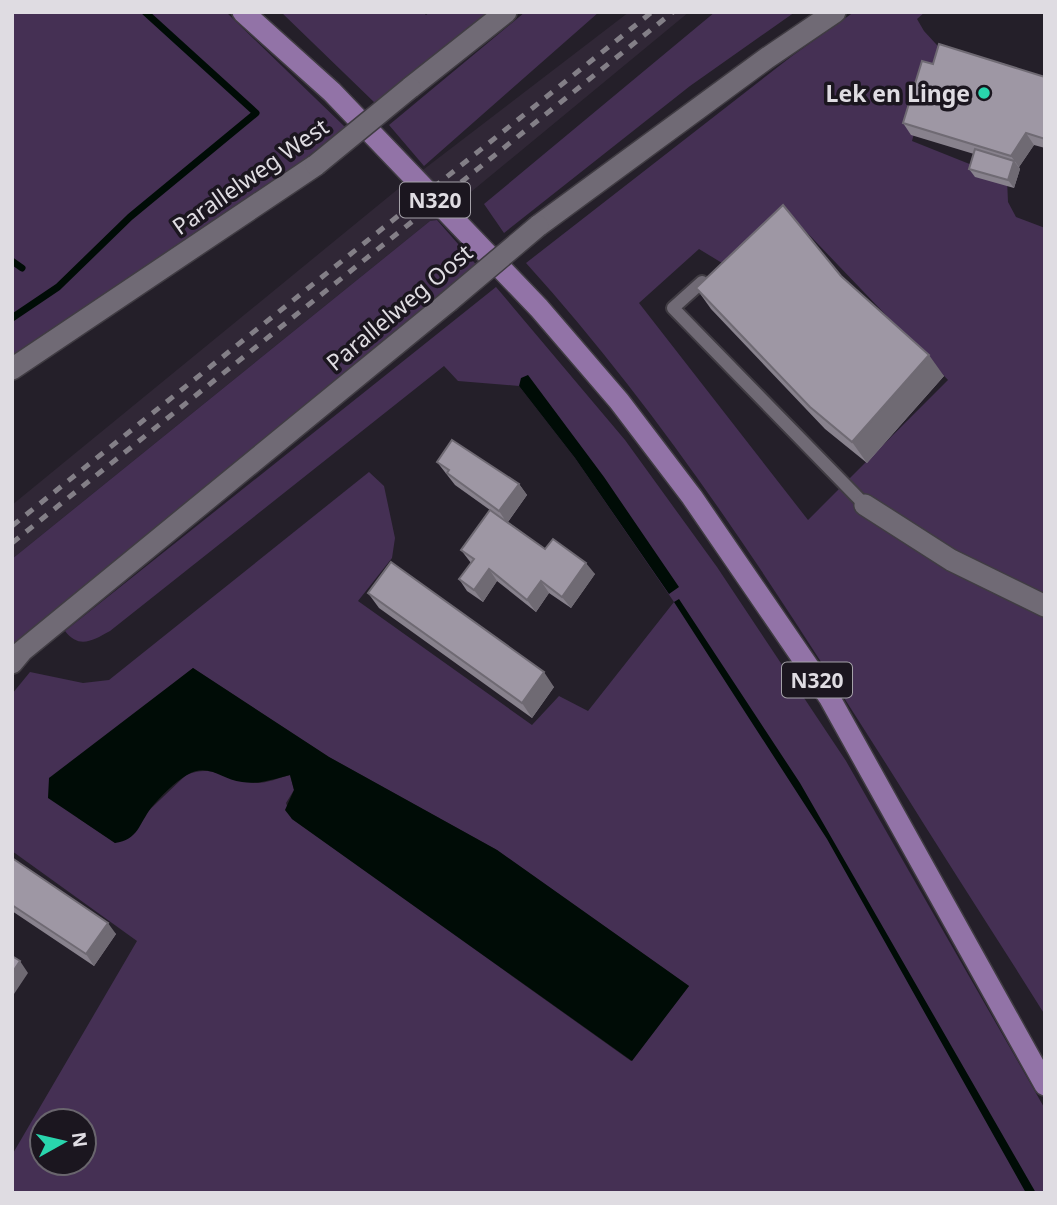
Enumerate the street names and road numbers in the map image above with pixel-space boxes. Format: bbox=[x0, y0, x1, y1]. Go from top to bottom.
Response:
street label: Parallelweg West bbox=[165, 110, 335, 242]
road number: N320 bbox=[400, 182, 470, 218]
street label: Parallelweg Oost bbox=[319, 236, 479, 378]
road number: N320 bbox=[782, 662, 852, 698]

